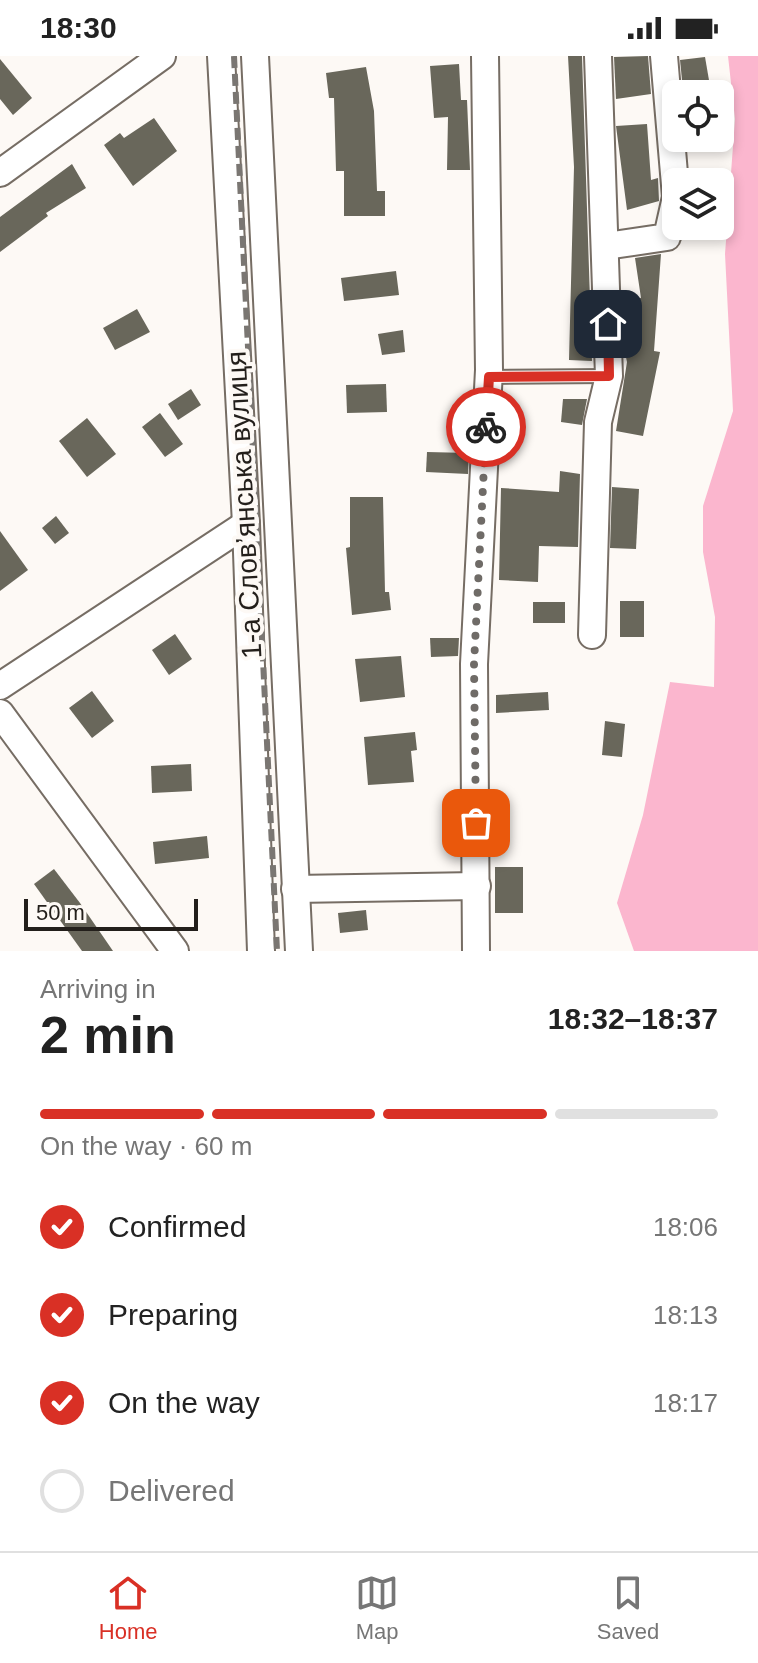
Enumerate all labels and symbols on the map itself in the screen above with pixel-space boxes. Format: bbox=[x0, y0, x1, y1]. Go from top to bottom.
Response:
pin bbox=[574, 290, 642, 358]
street label: 1-а Слов’янська вулиця bbox=[220, 350, 268, 660]
courier bbox=[446, 387, 526, 467]
pin bbox=[442, 789, 510, 857]
scale bar bbox=[24, 895, 198, 931]

